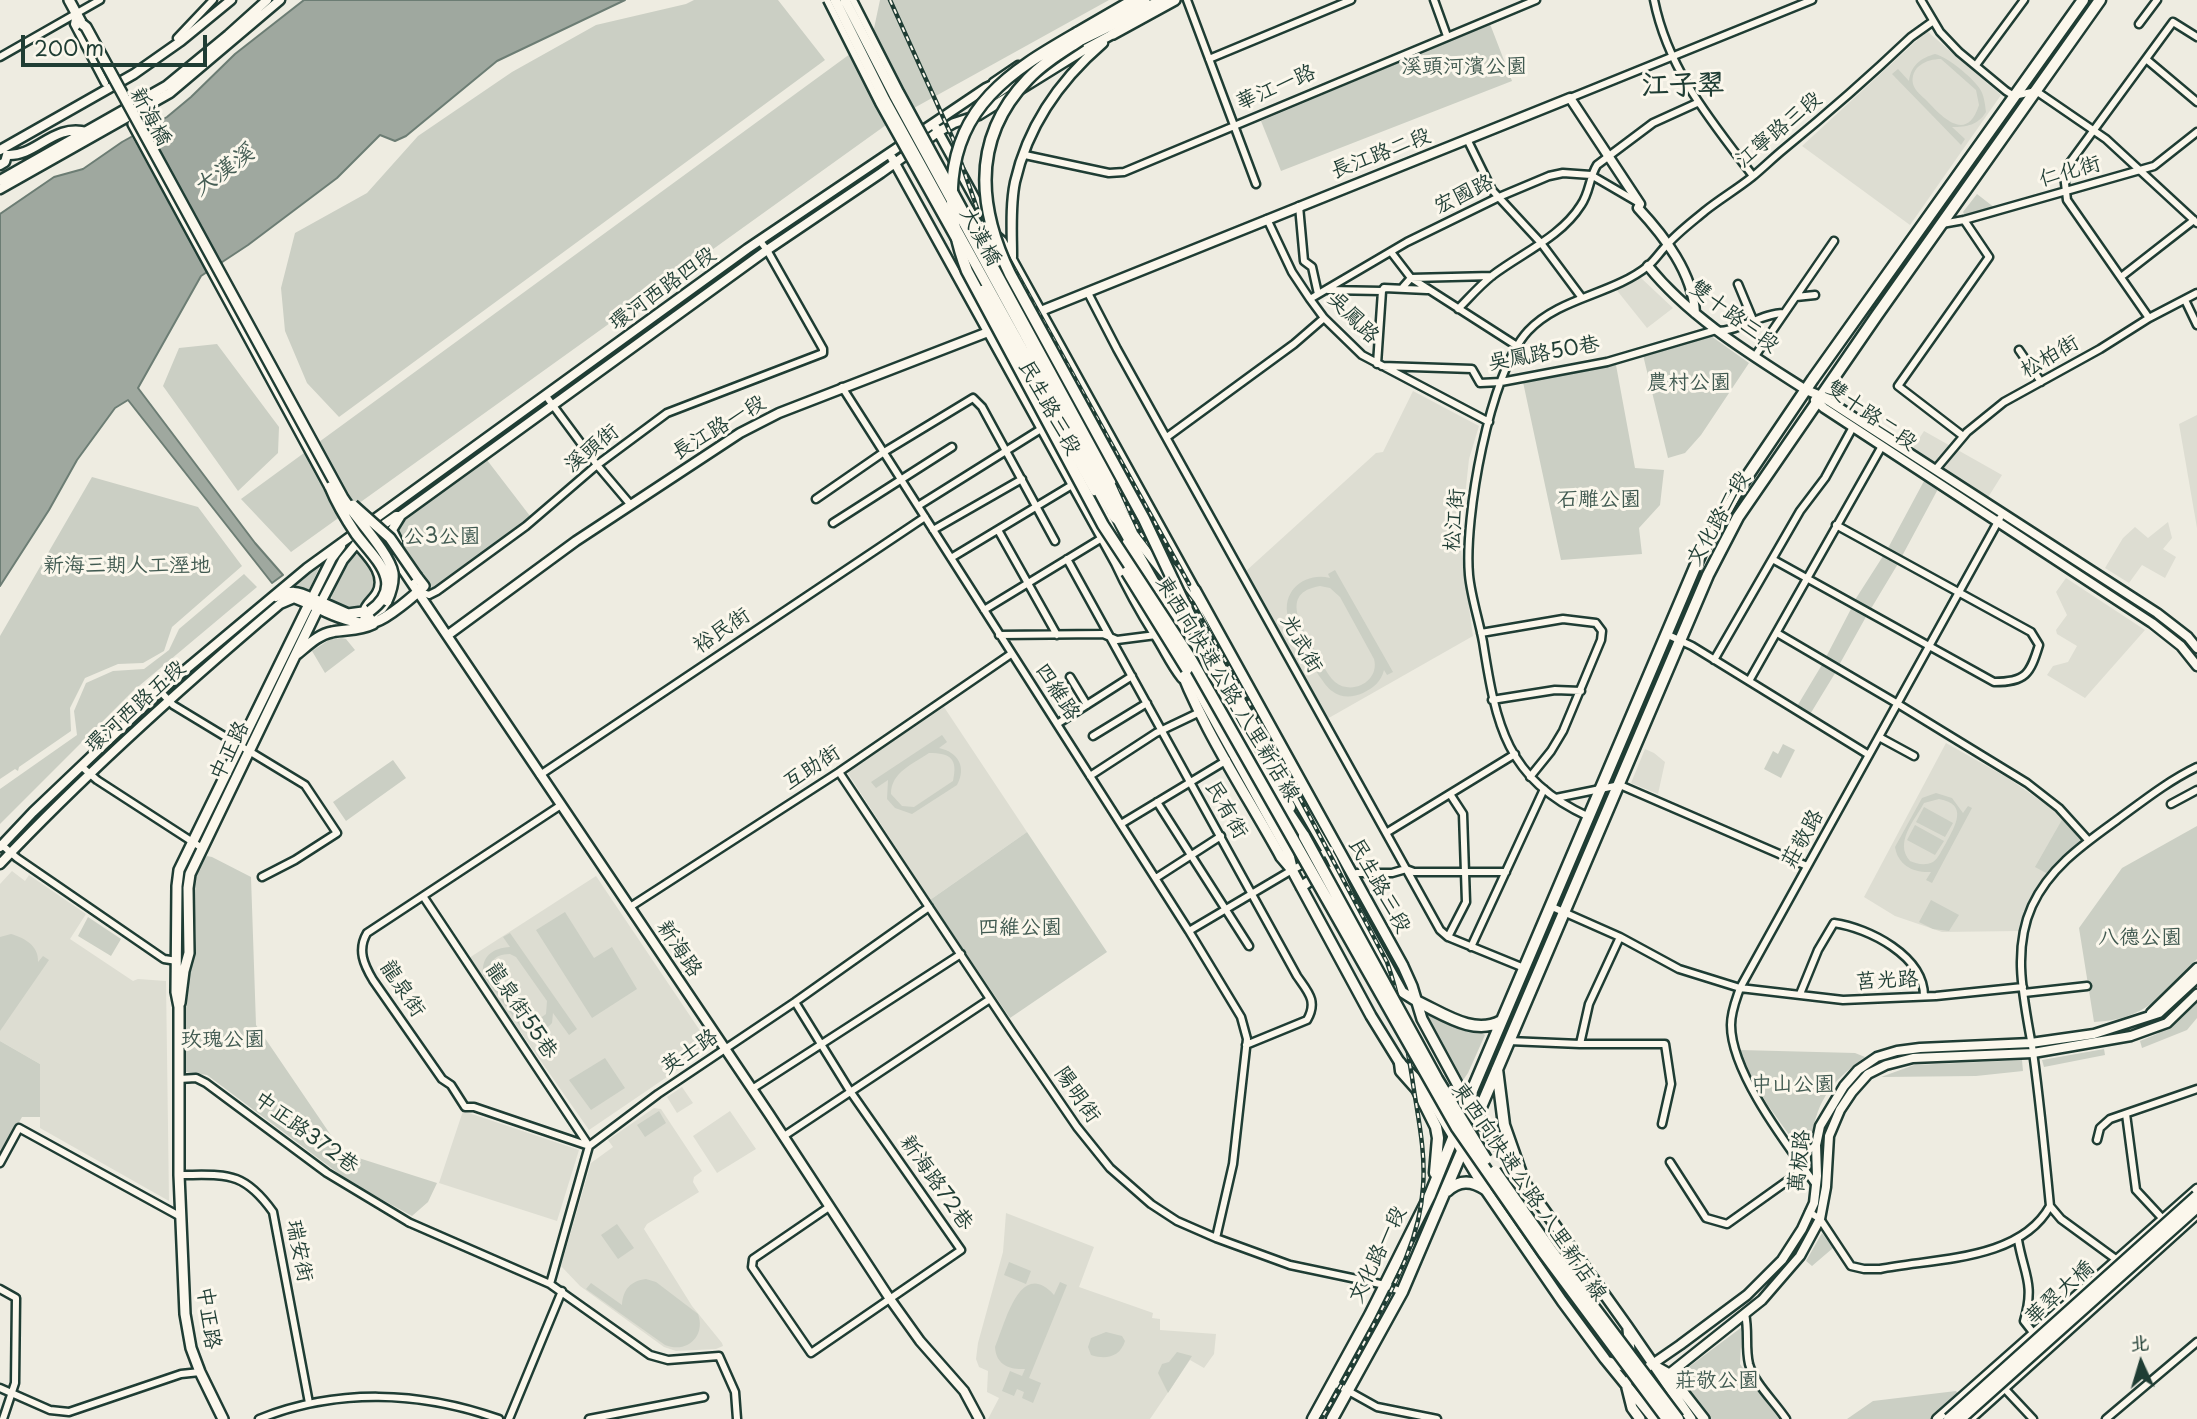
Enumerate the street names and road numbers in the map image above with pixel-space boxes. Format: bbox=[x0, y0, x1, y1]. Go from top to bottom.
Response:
street label: 華江一路 bbox=[1232, 60, 1320, 116]
street label: 新海橋 bbox=[124, 83, 176, 151]
street label: 江寧路三段 bbox=[1731, 87, 1827, 173]
street label: 長江路二段 bbox=[1327, 123, 1435, 185]
street label: 仁化街 bbox=[2036, 151, 2104, 193]
street label: 宏國路 bbox=[1430, 170, 1498, 220]
street label: 大漢橋 bbox=[954, 203, 1006, 271]
street label: 環河西路四段 bbox=[605, 242, 721, 336]
street label: 雙十路三段 bbox=[1684, 275, 1784, 359]
street label: 吳鳳路 bbox=[1322, 287, 1384, 349]
street label: 松柏街 bbox=[2016, 330, 2084, 384]
street label: 吳鳳路50巷 bbox=[1486, 332, 1602, 376]
street label: 民生路三段 bbox=[1013, 356, 1085, 460]
street label: 雙十路二段 bbox=[1821, 376, 1921, 456]
street label: 長江路一段 bbox=[668, 390, 770, 466]
street label: 溪頭街 bbox=[560, 419, 624, 479]
street label: 文化路二段 bbox=[1682, 467, 1756, 571]
street label: 松江街 bbox=[1440, 488, 1470, 552]
street label: 東西向快速公路 八里新店線 bbox=[1150, 572, 1304, 806]
street label: 裕民街 bbox=[689, 603, 755, 659]
street label: 光武街 bbox=[1275, 610, 1327, 678]
street label: 環河西路五段 bbox=[81, 655, 191, 759]
street label: 四維路 bbox=[1029, 659, 1085, 725]
street label: 中正路 bbox=[205, 717, 255, 785]
street label: 互助街 bbox=[779, 740, 845, 796]
street label: 民有街 bbox=[1199, 776, 1253, 844]
street label: 莊敬路 bbox=[1777, 805, 1829, 873]
street label: 民生路三段 bbox=[1343, 834, 1415, 938]
street label: 新海路 bbox=[651, 916, 707, 982]
street label: 龍泉街 bbox=[374, 956, 430, 1022]
street label: 龍泉街55巷 bbox=[480, 958, 562, 1064]
street label: 莒光路 bbox=[1855, 967, 1919, 995]
street label: 英士路 bbox=[657, 1024, 723, 1080]
street label: 陽明街 bbox=[1049, 1062, 1105, 1128]
street label: 東西向快速公路 八里新店線 bbox=[1446, 1078, 1612, 1306]
street label: 中正路372巷 bbox=[249, 1087, 363, 1179]
street label: 萬板路 bbox=[1784, 1128, 1816, 1194]
street label: 新海路72巷 bbox=[894, 1131, 978, 1235]
street label: 文化路一段 bbox=[1344, 1202, 1412, 1308]
street label: 瑞安街 bbox=[281, 1218, 317, 1284]
street label: 華翠大橋 bbox=[2020, 1256, 2100, 1330]
street label: 中正路 bbox=[191, 1285, 225, 1351]

